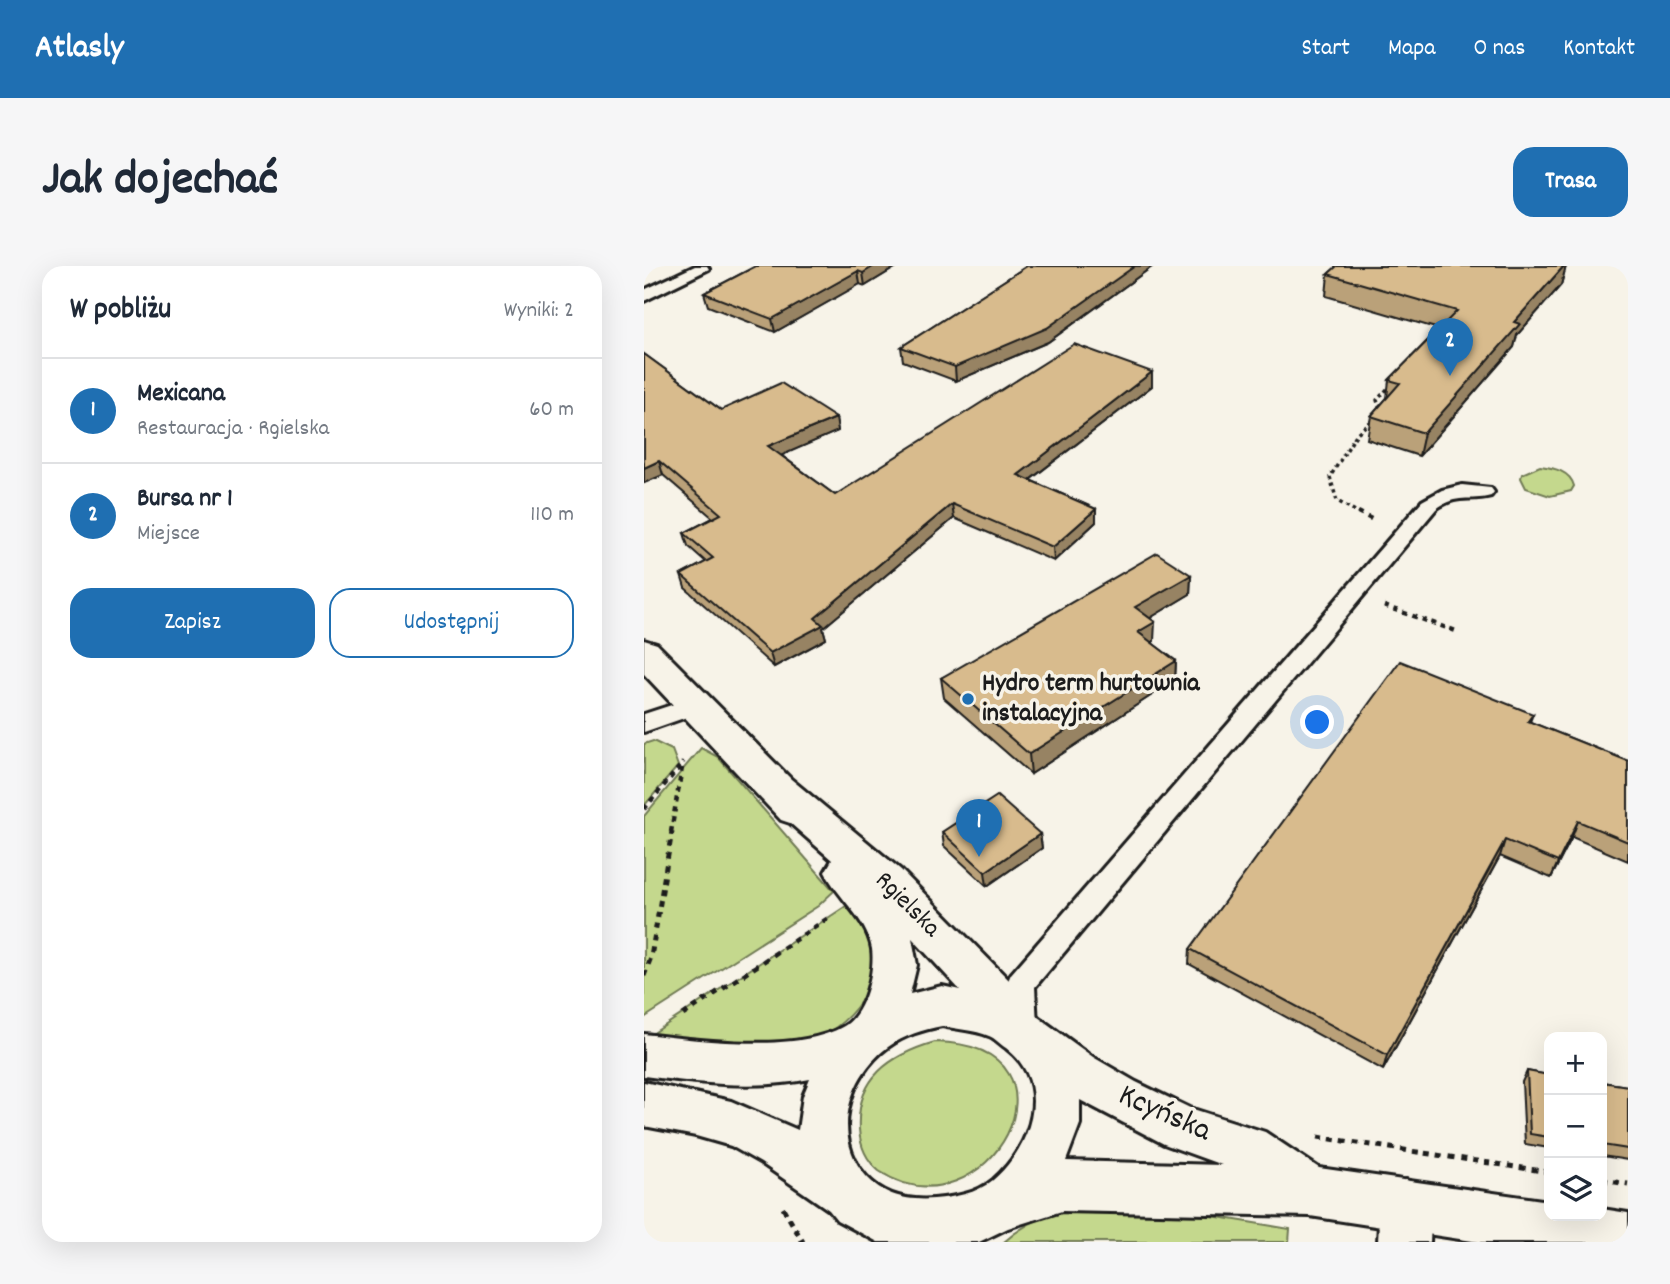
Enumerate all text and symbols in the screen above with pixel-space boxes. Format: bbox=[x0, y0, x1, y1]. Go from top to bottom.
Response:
text: Atlasly bbox=[35, 26, 124, 73]
text: Start bbox=[1301, 32, 1350, 66]
text: Mapa bbox=[1388, 32, 1436, 66]
text: O nas bbox=[1474, 32, 1525, 66]
text: Kontakt bbox=[1563, 32, 1635, 66]
text: Jak dojechać bbox=[42, 147, 278, 217]
button: Trasa bbox=[1513, 147, 1628, 217]
text: W pobliżu bbox=[70, 290, 171, 333]
text: Wyniki: 2 bbox=[504, 295, 574, 328]
pin: 2 bbox=[1427, 318, 1473, 376]
text: Mexicana bbox=[137, 376, 225, 413]
text: 1 bbox=[90, 394, 96, 427]
text: 60 m bbox=[529, 394, 574, 427]
text: Restauracja · Rgielska bbox=[137, 413, 329, 446]
text: Bursa nr 1 bbox=[137, 481, 233, 518]
text: 2 bbox=[88, 499, 98, 532]
text: 110 m bbox=[530, 499, 574, 532]
text: Miejsce bbox=[137, 518, 200, 551]
button: Zapisz bbox=[70, 588, 315, 658]
button: Udostępnij bbox=[329, 588, 574, 658]
place label: Hydro term hurtownia instalacyjna bbox=[982, 666, 1200, 733]
marker: Hydro term hurtownia instalacyjna bbox=[960, 691, 976, 707]
your location bbox=[1300, 705, 1334, 739]
pin: 1 bbox=[956, 799, 1002, 857]
street label: Rgielska bbox=[866, 864, 949, 947]
map controls bbox=[1544, 1032, 1607, 1221]
button: + bbox=[1544, 1032, 1607, 1095]
street label: Kcyńska bbox=[1110, 1074, 1219, 1156]
button: − bbox=[1544, 1095, 1607, 1158]
button: layers bbox=[1544, 1158, 1607, 1221]

